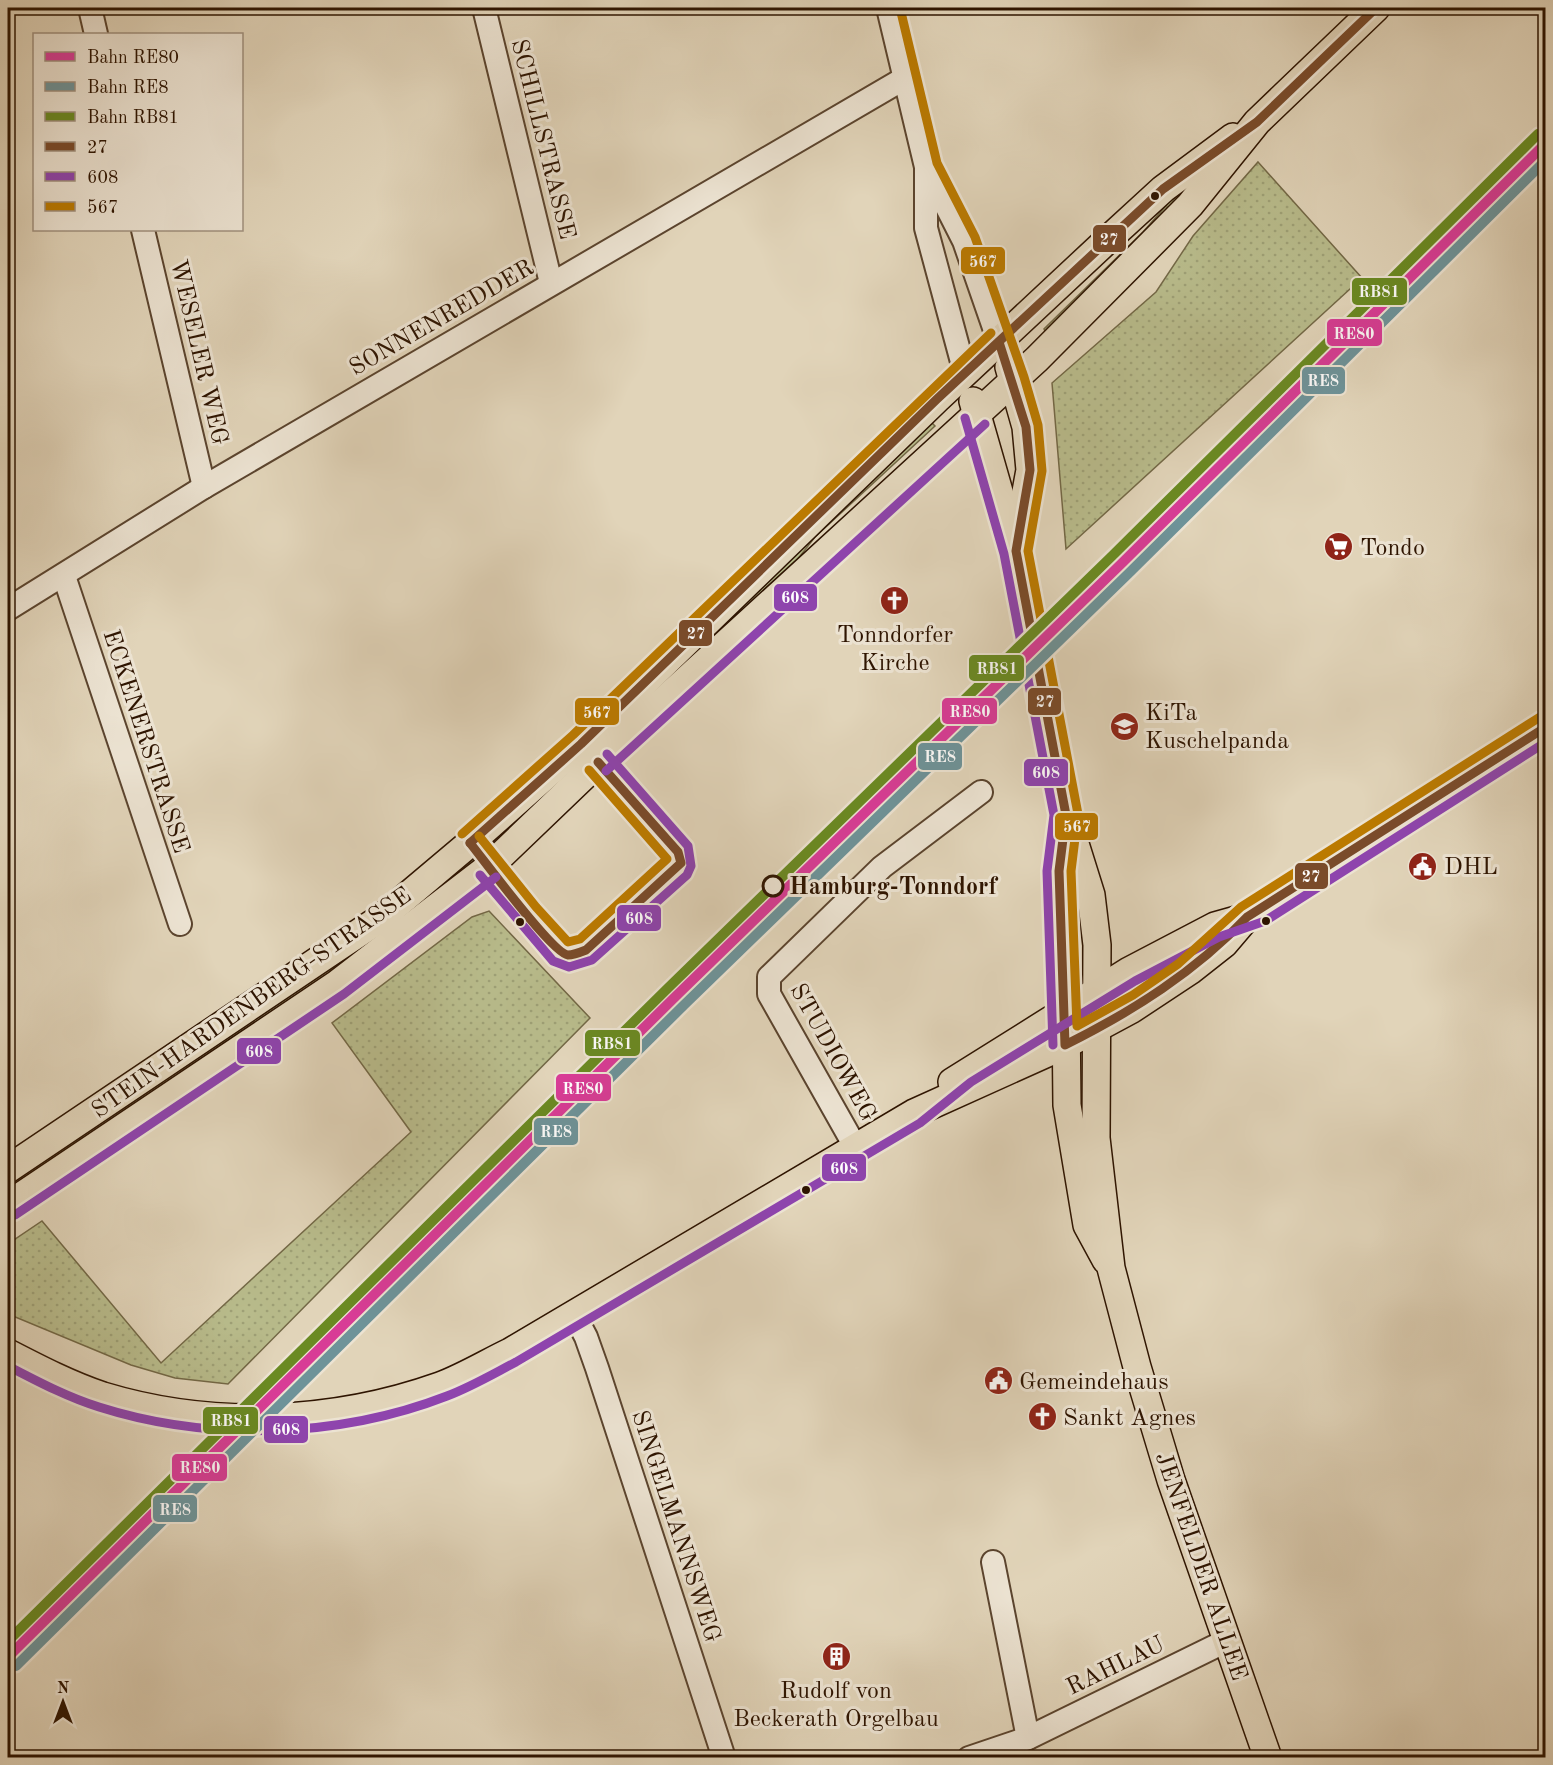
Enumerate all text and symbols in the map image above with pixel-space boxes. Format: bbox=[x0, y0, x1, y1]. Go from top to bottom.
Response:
legend bbox=[33, 33, 243, 231]
street label: SCHILLSTRASSE bbox=[506, 37, 579, 242]
text: Bahn RE80 bbox=[87, 49, 179, 67]
text: Bahn RE8 bbox=[87, 79, 169, 97]
text: Bahn RB81 bbox=[87, 109, 179, 127]
text: 27 bbox=[87, 139, 108, 157]
text: 608 bbox=[87, 169, 118, 187]
unlabelled marker bbox=[1149, 190, 1161, 202]
text: 567 bbox=[87, 199, 118, 217]
line badge: 27 bbox=[1092, 224, 1127, 253]
text: 27 bbox=[1100, 233, 1118, 249]
line badge: 567 bbox=[960, 246, 1006, 275]
text: 567 bbox=[969, 255, 997, 271]
street label: SONNENREDDER bbox=[346, 256, 538, 381]
street label: WESELER WEG bbox=[165, 257, 231, 448]
line badge: RB81 bbox=[1351, 277, 1408, 306]
text: RB81 bbox=[1358, 285, 1400, 301]
line badge: RE80 bbox=[1326, 318, 1383, 347]
text: RE80 bbox=[1333, 327, 1375, 343]
line badge: RE8 bbox=[1301, 366, 1346, 395]
text: RE8 bbox=[1307, 374, 1339, 390]
supermarket icon: Tondo bbox=[1323, 531, 1355, 563]
place label: Tondo bbox=[1360, 537, 1425, 561]
line badge: 608 bbox=[773, 583, 818, 612]
church icon: Tonndorfer Kirche bbox=[879, 585, 911, 617]
text: 608 bbox=[781, 591, 809, 607]
line badge: 27 bbox=[678, 619, 713, 647]
place label: Tonndorfer Kirche bbox=[837, 624, 953, 676]
street label: ECKENERSTRASSE bbox=[98, 627, 193, 856]
text: 27 bbox=[687, 627, 705, 643]
line badge: RB81 bbox=[968, 654, 1025, 682]
text: RB81 bbox=[976, 662, 1018, 678]
line badge: 27 bbox=[1027, 687, 1062, 716]
text: 27 bbox=[1036, 695, 1054, 711]
line badge: 567 bbox=[574, 697, 620, 726]
line badge: RE80 bbox=[941, 697, 998, 725]
place label: KiTa Kuschelpanda bbox=[1145, 702, 1289, 754]
text: RE80 bbox=[949, 705, 991, 721]
text: 567 bbox=[583, 706, 611, 722]
school or university icon: KiTa Kuschelpanda bbox=[1108, 710, 1140, 742]
line badge: RE8 bbox=[917, 742, 963, 771]
text: RE8 bbox=[924, 750, 956, 766]
line badge: 608 bbox=[1023, 758, 1069, 787]
text: 608 bbox=[1032, 766, 1060, 782]
line badge: 567 bbox=[1054, 812, 1099, 841]
text: 567 bbox=[1063, 820, 1091, 836]
public building icon: DHL bbox=[1407, 850, 1439, 882]
place label: DHL bbox=[1444, 856, 1498, 880]
line badge: 27 bbox=[1294, 862, 1329, 890]
text: 27 bbox=[1302, 870, 1320, 886]
marker: Hamburg-Tonndorf bbox=[762, 875, 784, 897]
place label: Hamburg-Tonndorf bbox=[789, 876, 998, 900]
street label: STEIN-HARDENBERG-STRASSE bbox=[88, 884, 416, 1124]
line badge: 608 bbox=[616, 904, 662, 932]
text: 608 bbox=[625, 912, 653, 928]
unlabelled marker bbox=[1260, 915, 1272, 927]
unlabelled marker bbox=[514, 916, 526, 928]
street label: STUDIOWEG bbox=[785, 980, 880, 1126]
line badge: RB81 bbox=[584, 1029, 641, 1057]
line badge: 608 bbox=[236, 1037, 282, 1065]
text: RB81 bbox=[591, 1037, 633, 1053]
text: 608 bbox=[245, 1045, 273, 1061]
line badge: RE80 bbox=[555, 1073, 612, 1102]
text: RE80 bbox=[562, 1082, 604, 1098]
line badge: RE8 bbox=[533, 1117, 579, 1146]
text: RE8 bbox=[540, 1125, 572, 1141]
line badge: 608 bbox=[821, 1153, 867, 1182]
text: 608 bbox=[830, 1162, 858, 1178]
unlabelled marker bbox=[800, 1184, 812, 1196]
public building icon: Gemeindehaus bbox=[982, 1365, 1014, 1397]
place label: Gemeindehaus bbox=[1019, 1371, 1169, 1395]
church icon: Sankt Agnes bbox=[1026, 1401, 1058, 1433]
line badge: RB81 bbox=[202, 1406, 259, 1435]
place label: Sankt Agnes bbox=[1063, 1407, 1196, 1431]
street label: SINGELMANNSWEG bbox=[626, 1408, 724, 1646]
text: RB81 bbox=[210, 1414, 252, 1430]
line badge: 608 bbox=[263, 1415, 309, 1444]
text: 608 bbox=[272, 1423, 300, 1439]
street label: JENFELDER ALLEE bbox=[1150, 1449, 1250, 1684]
line badge: RE80 bbox=[171, 1453, 228, 1482]
text: RE80 bbox=[179, 1461, 221, 1477]
line badge: RE8 bbox=[152, 1494, 198, 1523]
text: RE8 bbox=[159, 1503, 191, 1519]
street label: RAHLAU bbox=[1063, 1633, 1169, 1701]
building icon: Rudolf von Beckerath Orgelbau bbox=[820, 1641, 852, 1673]
north arrow bbox=[33, 1672, 93, 1732]
place label: Rudolf von Beckerath Orgelbau bbox=[733, 1680, 939, 1732]
text: N bbox=[57, 1681, 70, 1697]

